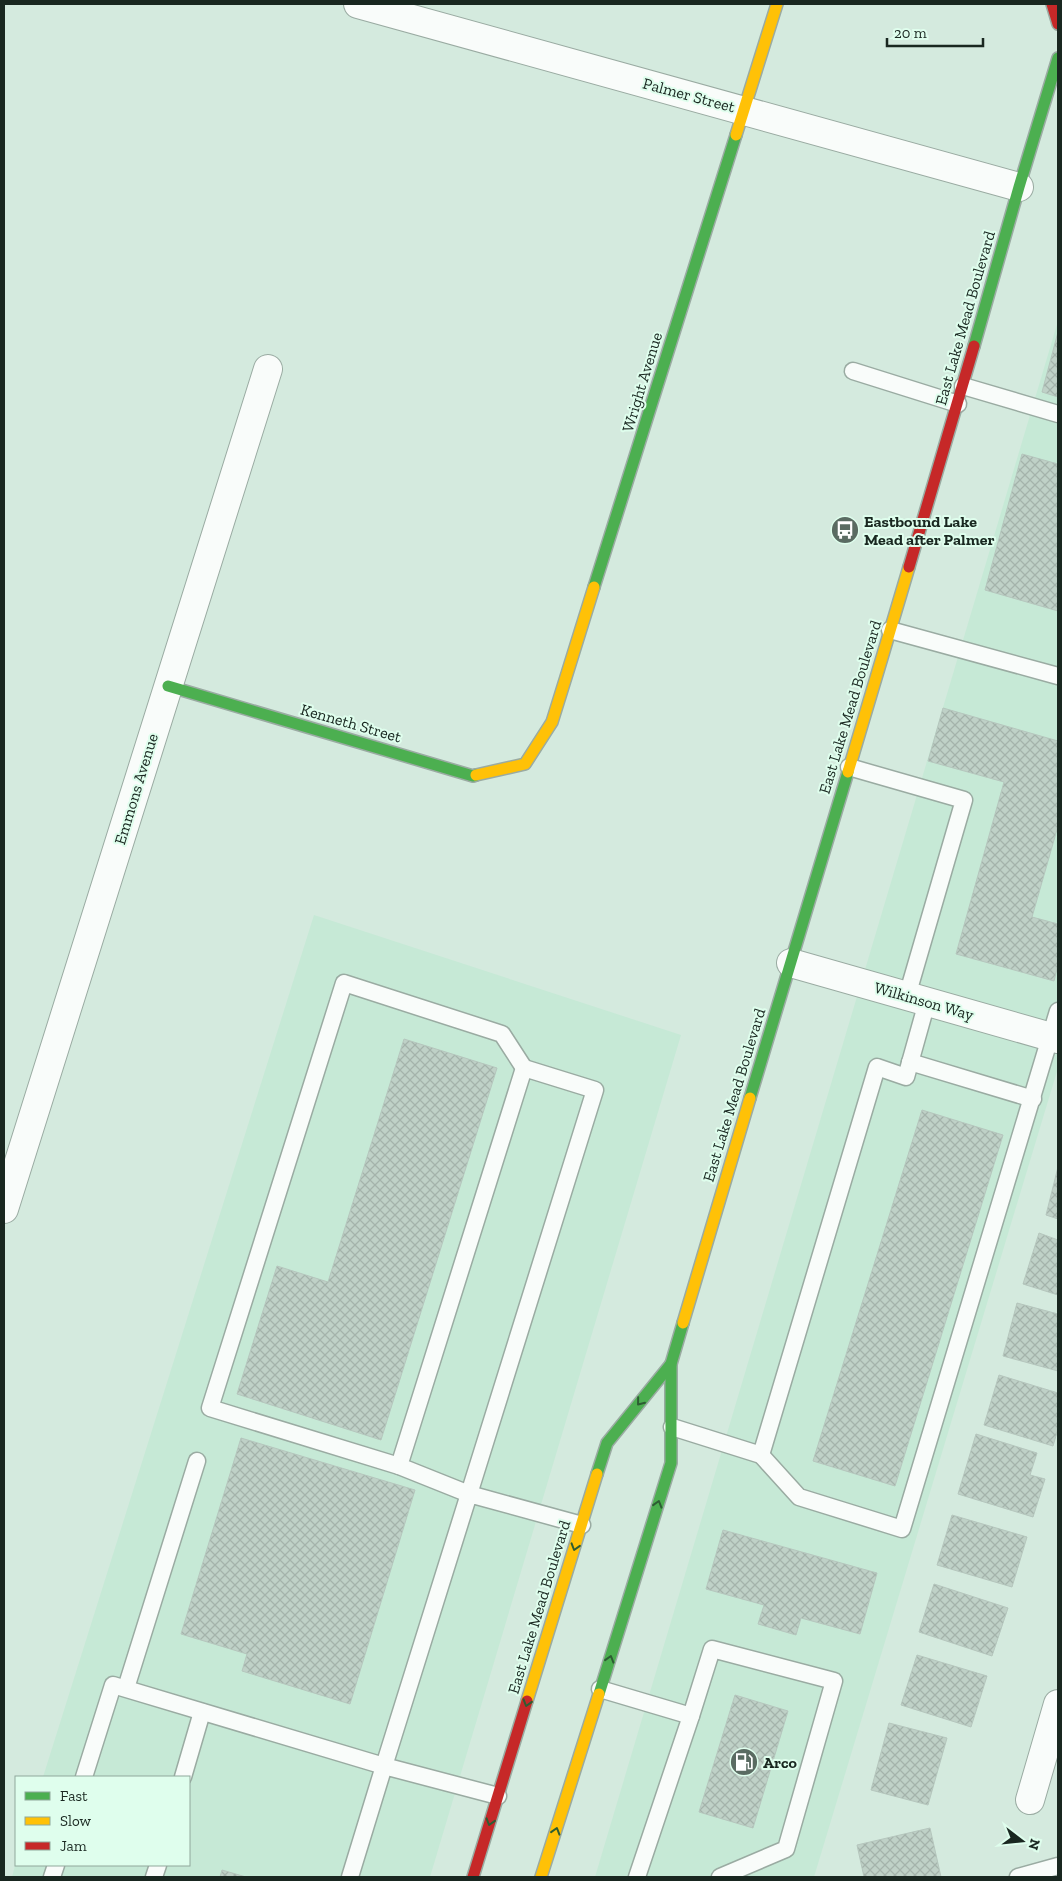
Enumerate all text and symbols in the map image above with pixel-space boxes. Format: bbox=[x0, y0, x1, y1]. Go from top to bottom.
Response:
scale bar bbox=[887, 15, 983, 47]
text: 20 m bbox=[894, 24, 927, 42]
street label: Palmer Street bbox=[641, 74, 737, 116]
street label: East Lake Mead Boulevard bbox=[931, 228, 999, 407]
street label: Wright Avenue bbox=[618, 330, 666, 434]
place label: Eastbound Lake Mead after Palmer bbox=[864, 512, 994, 549]
bus stop icon: Eastbound Lake Mead after Palmer bbox=[830, 515, 860, 545]
street label: East Lake Mead Boulevard bbox=[815, 618, 886, 796]
street label: Kenneth Street bbox=[298, 700, 404, 746]
street label: Emmons Avenue bbox=[110, 731, 162, 847]
street label: Wilkinson Way bbox=[872, 978, 977, 1025]
street label: East Lake Mead Boulevard bbox=[699, 1006, 770, 1184]
one-way arrow bbox=[637, 1396, 646, 1405]
one-way arrow bbox=[653, 1500, 663, 1509]
street label: East Lake Mead Boulevard bbox=[504, 1518, 575, 1696]
one-way arrow bbox=[570, 1543, 580, 1551]
one-way arrow bbox=[604, 1655, 614, 1664]
one-way arrow bbox=[522, 1698, 532, 1706]
fuel station icon: Arco bbox=[729, 1747, 759, 1777]
place label: Arco bbox=[763, 1753, 798, 1772]
legend bbox=[15, 1776, 190, 1866]
text: Fast bbox=[60, 1787, 88, 1805]
text: Slow bbox=[60, 1812, 92, 1830]
north arrow bbox=[997, 1816, 1047, 1866]
one-way arrow bbox=[485, 1817, 495, 1825]
one-way arrow bbox=[550, 1827, 560, 1835]
text: Jam bbox=[60, 1837, 87, 1855]
text: N bbox=[1024, 1837, 1044, 1852]

